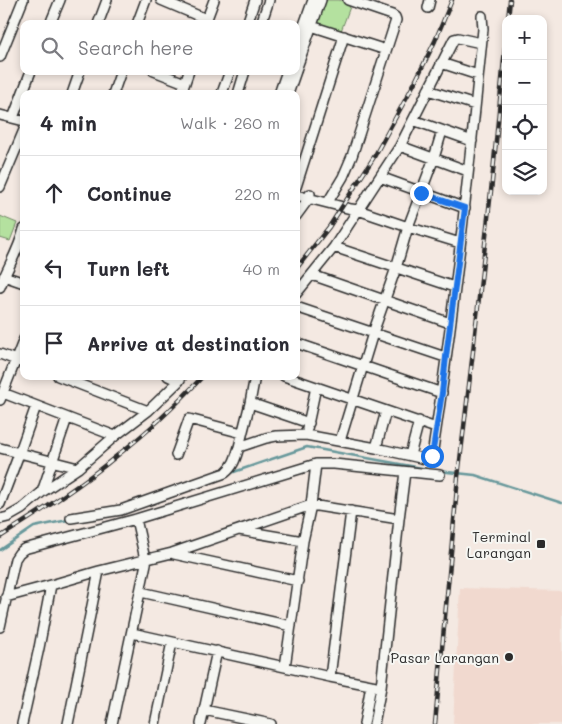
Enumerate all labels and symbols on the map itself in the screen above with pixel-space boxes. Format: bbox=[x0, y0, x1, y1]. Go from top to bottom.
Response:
route end bbox=[410, 182, 433, 205]
route start bbox=[421, 445, 444, 468]
place label: Terminal Larangan bbox=[467, 527, 531, 562]
marker: Terminal Larangan bbox=[535, 538, 547, 550]
place label: Pasar Larangan bbox=[391, 648, 499, 667]
marker: Pasar Larangan bbox=[503, 651, 515, 663]

